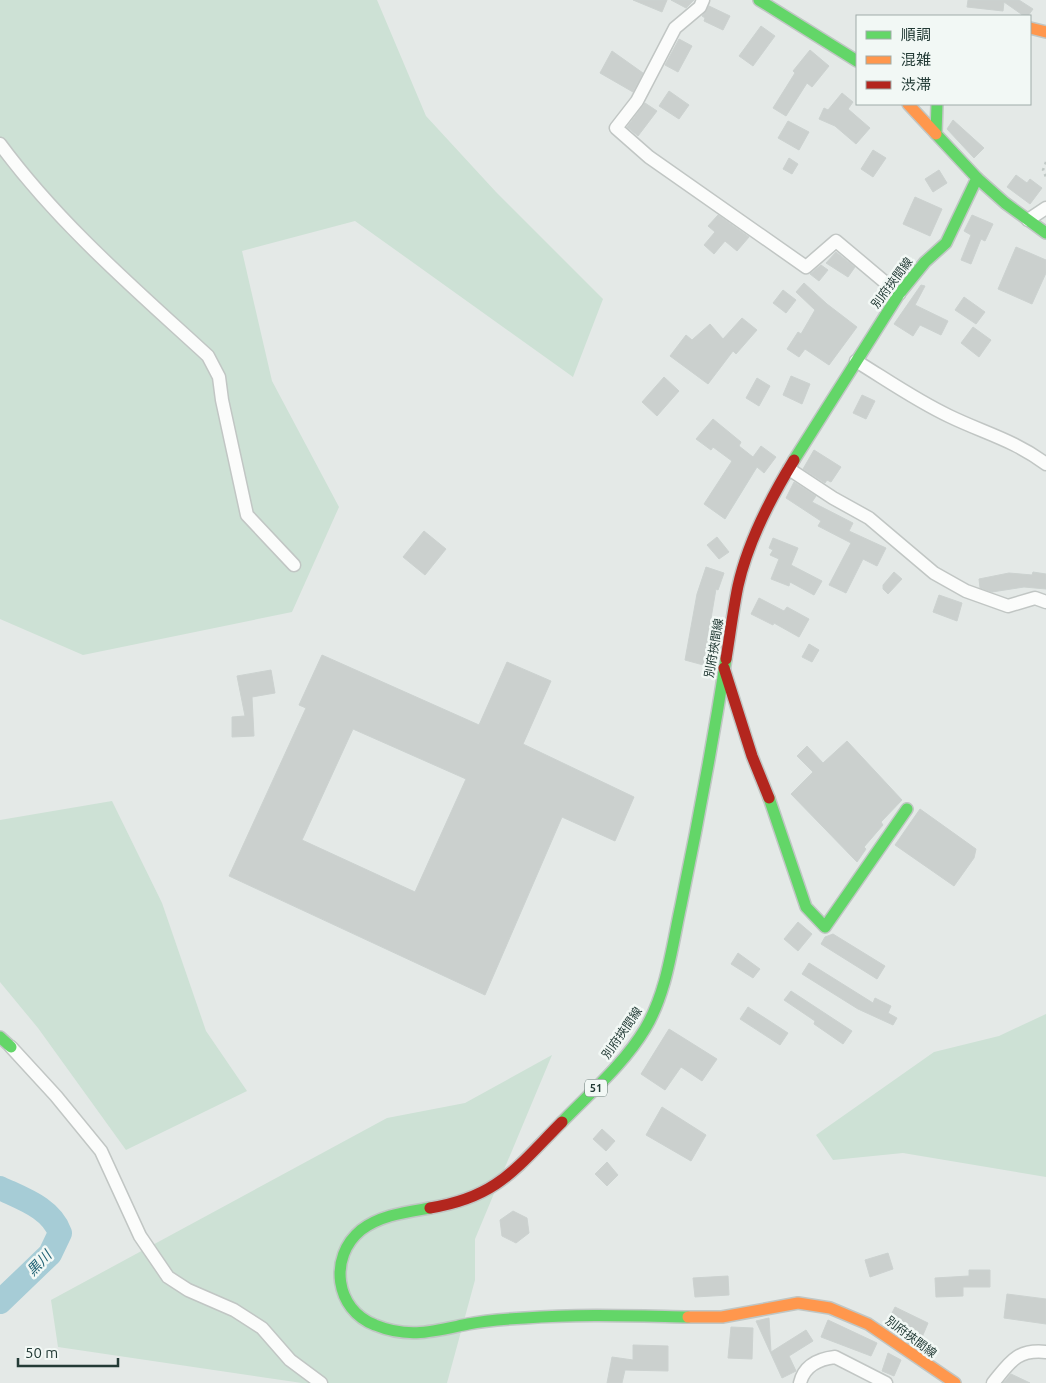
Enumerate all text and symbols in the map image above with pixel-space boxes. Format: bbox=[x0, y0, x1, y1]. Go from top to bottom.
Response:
legend bbox=[856, 15, 1031, 105]
text: 順調 bbox=[901, 26, 931, 43]
text: 混雑 bbox=[901, 51, 931, 68]
text: 渋滞 bbox=[901, 76, 931, 93]
street label: 別府挾間線 bbox=[868, 255, 915, 311]
street label: 別府挾間線 bbox=[702, 617, 725, 679]
street label: 別府挾間線 bbox=[599, 1004, 644, 1061]
road number: 51 bbox=[585, 1080, 607, 1096]
water label: 黒川 bbox=[24, 1246, 56, 1279]
street label: 別府挾間線 bbox=[883, 1313, 939, 1360]
scale bar bbox=[18, 1336, 118, 1368]
text: 50 m bbox=[25, 1344, 58, 1361]

